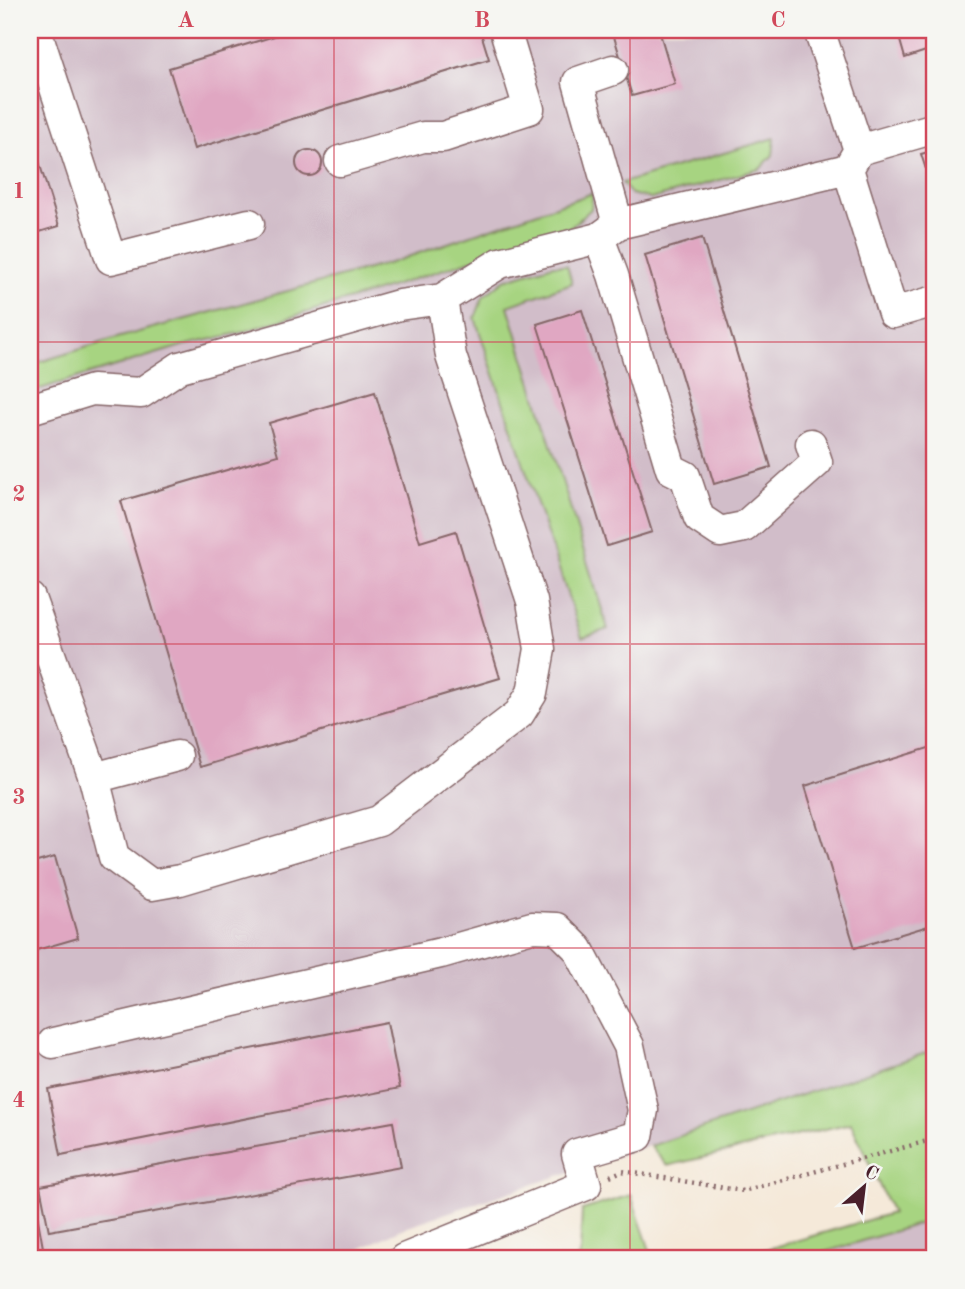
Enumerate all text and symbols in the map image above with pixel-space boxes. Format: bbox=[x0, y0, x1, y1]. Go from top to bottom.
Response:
text: A bbox=[177, 9, 195, 32]
text: B bbox=[474, 9, 490, 32]
text: C bbox=[770, 9, 786, 32]
text: 1 bbox=[12, 180, 26, 203]
text: 2 bbox=[12, 483, 26, 506]
text: 3 bbox=[12, 786, 26, 809]
text: 4 bbox=[12, 1089, 26, 1112]
north arrow bbox=[828, 1152, 898, 1222]
text: С bbox=[861, 1163, 881, 1186]

